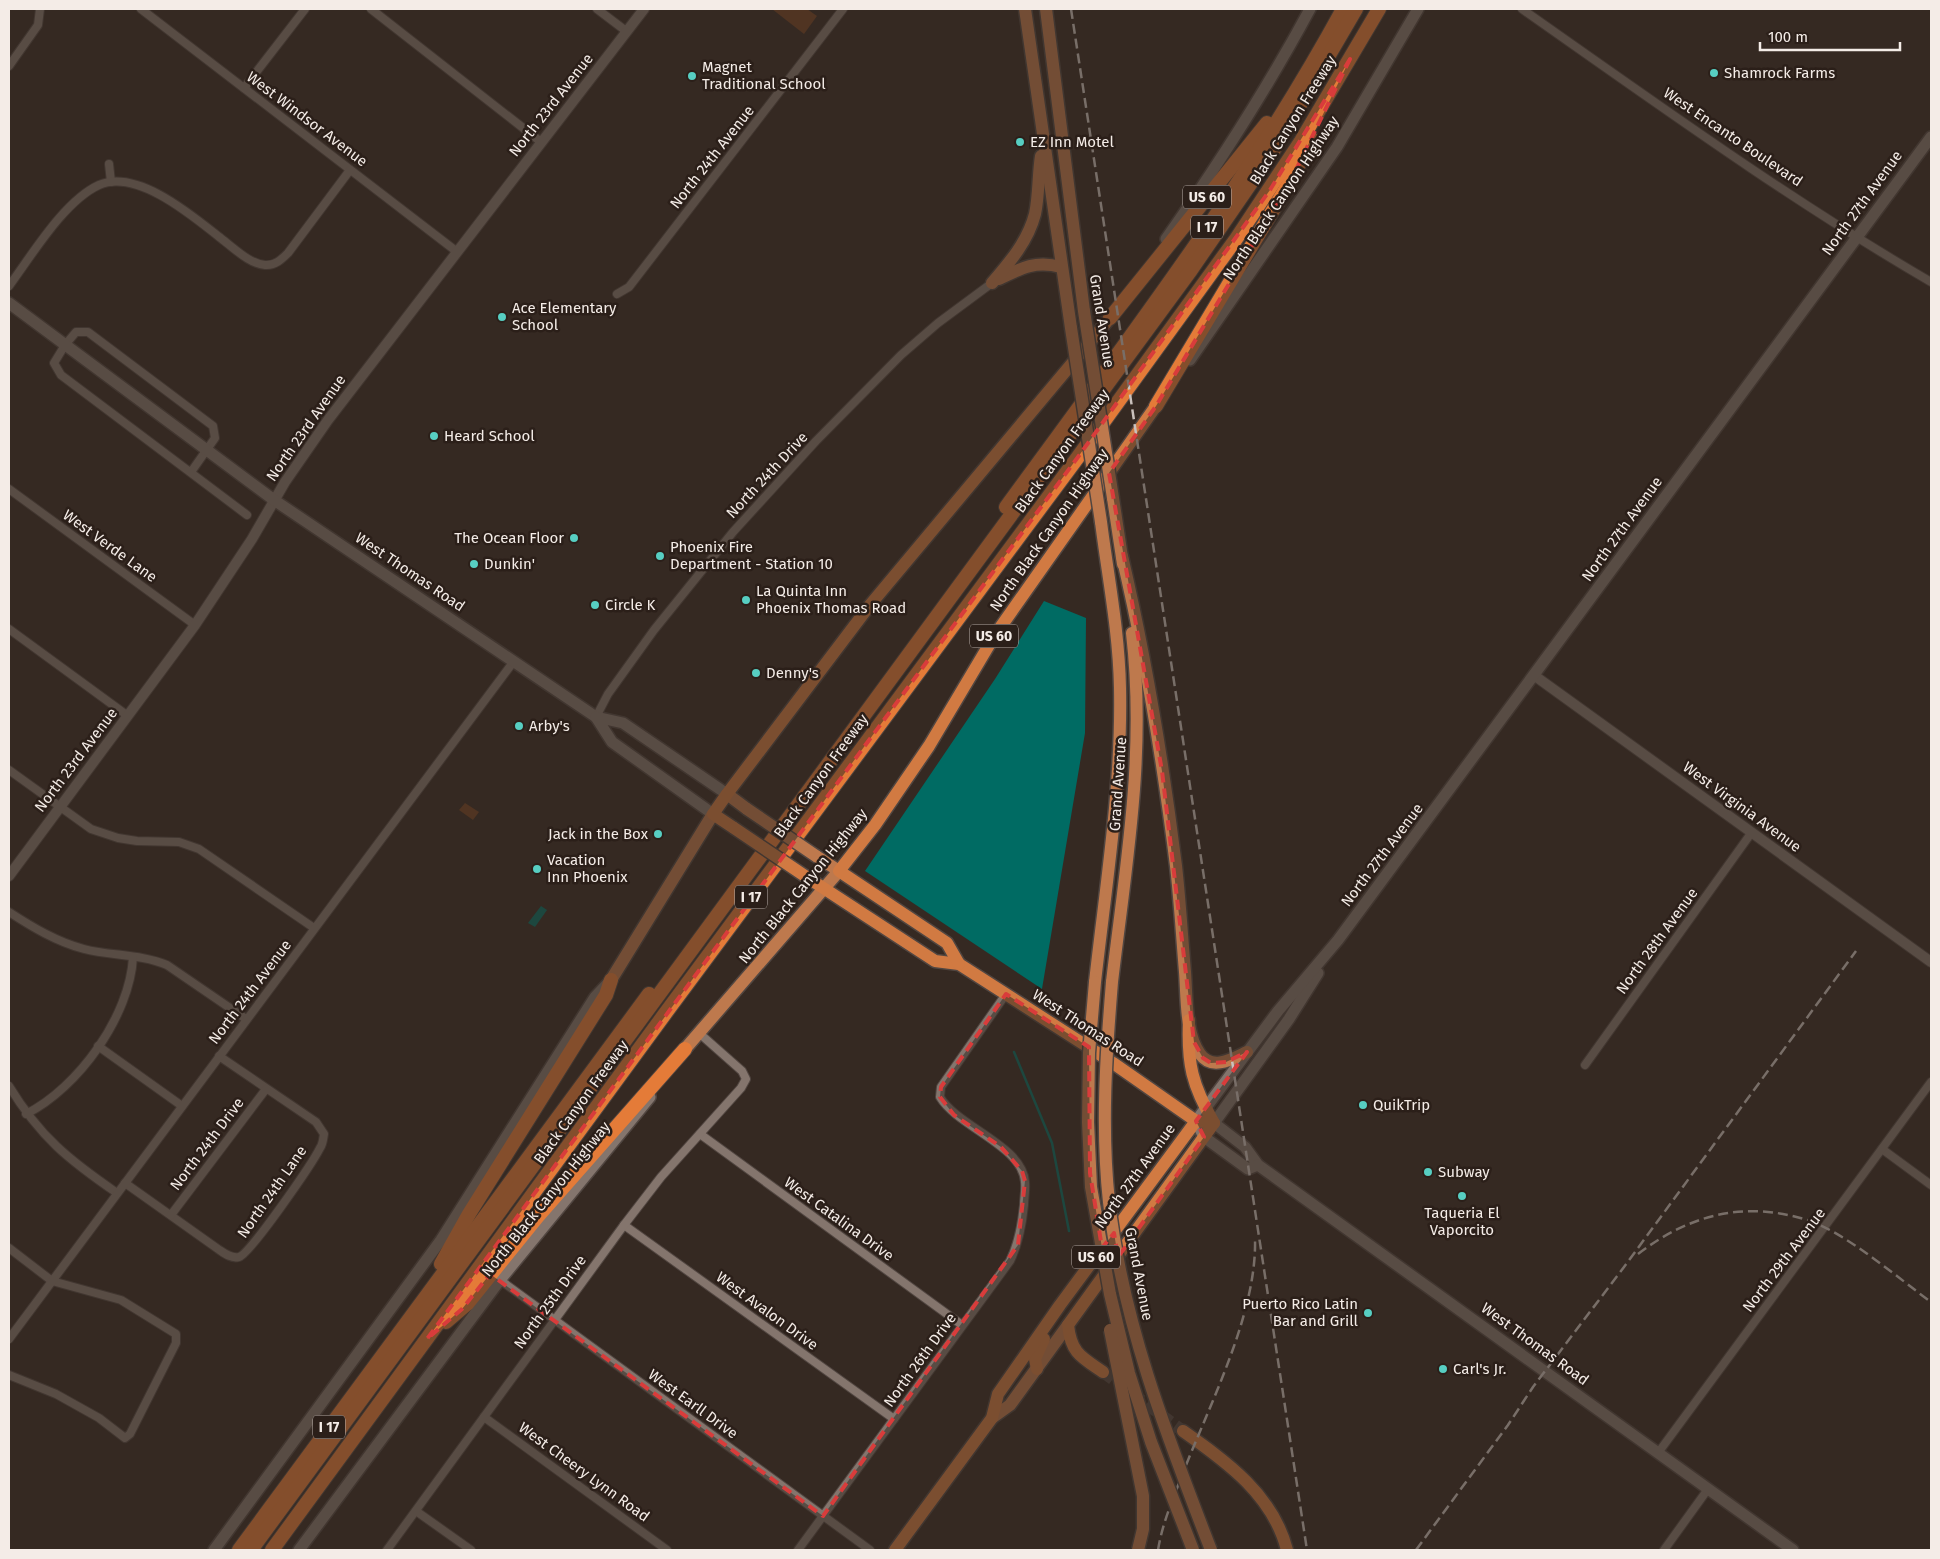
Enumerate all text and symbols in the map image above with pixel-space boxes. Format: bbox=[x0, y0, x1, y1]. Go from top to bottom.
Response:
scale bar bbox=[1760, 20, 1900, 52]
text: 100 m bbox=[1768, 28, 1808, 46]
street label: North 23rd Avenue bbox=[505, 50, 597, 160]
street label: Black Canyon Freeway bbox=[1246, 52, 1340, 188]
place label: Magnet Traditional School bbox=[702, 58, 826, 93]
place label: Shamrock Farms bbox=[1724, 64, 1835, 82]
marker: Shamrock Farms bbox=[1708, 67, 1720, 79]
street label: West Windsor Avenue bbox=[243, 68, 371, 170]
marker: Magnet Traditional School bbox=[686, 70, 698, 82]
street label: West Encanto Boulevard bbox=[1660, 84, 1806, 190]
street label: North 24th Avenue bbox=[666, 102, 758, 212]
street label: North Black Canyon Highway bbox=[1219, 112, 1343, 284]
place label: EZ Inn Motel bbox=[1030, 133, 1114, 151]
marker: EZ Inn Motel bbox=[1014, 136, 1026, 148]
street label: North 27th Avenue bbox=[1818, 147, 1906, 259]
road number: US 60 bbox=[1183, 186, 1231, 208]
road number: I 17 bbox=[1191, 216, 1223, 238]
street label: Grand Avenue bbox=[1086, 273, 1118, 369]
place label: Ace Elementary School bbox=[512, 299, 617, 334]
marker: Ace Elementary School bbox=[496, 311, 508, 323]
street label: North 23rd Avenue bbox=[263, 371, 349, 485]
street label: Black Canyon Freeway bbox=[1011, 385, 1113, 516]
place label: Heard School bbox=[444, 427, 535, 445]
street label: North 24th Drive bbox=[722, 428, 812, 522]
marker: Heard School bbox=[428, 430, 440, 442]
street label: North Black Canyon Highway bbox=[986, 445, 1112, 615]
street label: North 27th Avenue bbox=[1578, 473, 1666, 585]
street label: West Verde Lane bbox=[59, 506, 161, 586]
street label: West Thomas Road bbox=[352, 529, 468, 615]
place label: The Ocean Floor bbox=[454, 529, 564, 547]
marker: The Ocean Floor bbox=[568, 532, 580, 544]
place label: Phoenix Fire Department - Station 10 bbox=[670, 538, 833, 573]
marker: Phoenix Fire Department - Station 10 bbox=[654, 550, 666, 562]
place label: Dunkin' bbox=[484, 555, 535, 573]
marker: Dunkin' bbox=[468, 558, 480, 570]
place label: La Quinta Inn Phoenix Thomas Road bbox=[756, 582, 906, 617]
marker: La Quinta Inn Phoenix Thomas Road bbox=[740, 594, 752, 606]
place label: Circle K bbox=[605, 596, 656, 614]
marker: Circle K bbox=[589, 599, 601, 611]
road number: US 60 bbox=[970, 624, 1018, 648]
place label: Denny's bbox=[766, 664, 819, 682]
marker: Denny's bbox=[750, 667, 762, 679]
street label: North 23rd Avenue bbox=[31, 704, 121, 816]
street label: Black Canyon Freeway bbox=[770, 710, 872, 841]
place label: Arby's bbox=[529, 717, 570, 735]
marker: Arby's bbox=[513, 720, 525, 732]
street label: Grand Avenue bbox=[1106, 736, 1130, 832]
street label: West Virginia Avenue bbox=[1679, 758, 1805, 856]
street label: North 27th Avenue bbox=[1337, 800, 1427, 910]
street label: North Black Canyon Highway bbox=[735, 804, 872, 967]
place label: Jack in the Box bbox=[548, 825, 649, 843]
marker: Jack in the Box bbox=[652, 828, 664, 840]
place label: Vacation Inn Phoenix bbox=[547, 851, 628, 886]
marker: Vacation Inn Phoenix bbox=[531, 863, 543, 875]
street label: North 28th Avenue bbox=[1613, 884, 1701, 998]
road number: I 17 bbox=[735, 886, 767, 909]
street label: North 24th Avenue bbox=[205, 936, 295, 1048]
street label: West Thomas Road bbox=[1029, 985, 1147, 1071]
street label: Black Canyon Freeway bbox=[530, 1036, 632, 1167]
street label: North 24th Drive bbox=[166, 1094, 248, 1194]
place label: QuikTrip bbox=[1373, 1096, 1430, 1114]
marker: QuikTrip bbox=[1357, 1099, 1369, 1111]
street label: North Black Canyon Highway bbox=[478, 1117, 615, 1280]
street label: North 27th Avenue bbox=[1091, 1120, 1179, 1232]
street label: North 24th Lane bbox=[233, 1142, 311, 1242]
place label: Subway bbox=[1438, 1163, 1490, 1181]
marker: Subway bbox=[1422, 1166, 1434, 1178]
street label: West Catalina Drive bbox=[781, 1173, 897, 1265]
marker: Taqueria El Vaporcito bbox=[1456, 1190, 1468, 1202]
place label: Taqueria El Vaporcito bbox=[1424, 1204, 1500, 1239]
street label: North 29th Avenue bbox=[1739, 1204, 1829, 1316]
street label: Grand Avenue bbox=[1121, 1226, 1157, 1322]
road number: US 60 bbox=[1072, 1246, 1120, 1268]
street label: North 25th Drive bbox=[510, 1252, 590, 1352]
street label: West Avalon Drive bbox=[713, 1268, 821, 1354]
place label: Puerto Rico Latin Bar and Grill bbox=[1242, 1295, 1359, 1330]
street label: West Thomas Road bbox=[1478, 1299, 1592, 1389]
marker: Puerto Rico Latin Bar and Grill bbox=[1362, 1307, 1374, 1319]
street label: North 26th Drive bbox=[880, 1309, 960, 1411]
place label: Carl's Jr. bbox=[1453, 1360, 1506, 1378]
marker: Carl's Jr. bbox=[1437, 1363, 1449, 1375]
street label: West Earll Drive bbox=[645, 1365, 741, 1443]
road number: I 17 bbox=[313, 1415, 345, 1438]
street label: West Cheery Lynn Road bbox=[515, 1418, 653, 1526]

